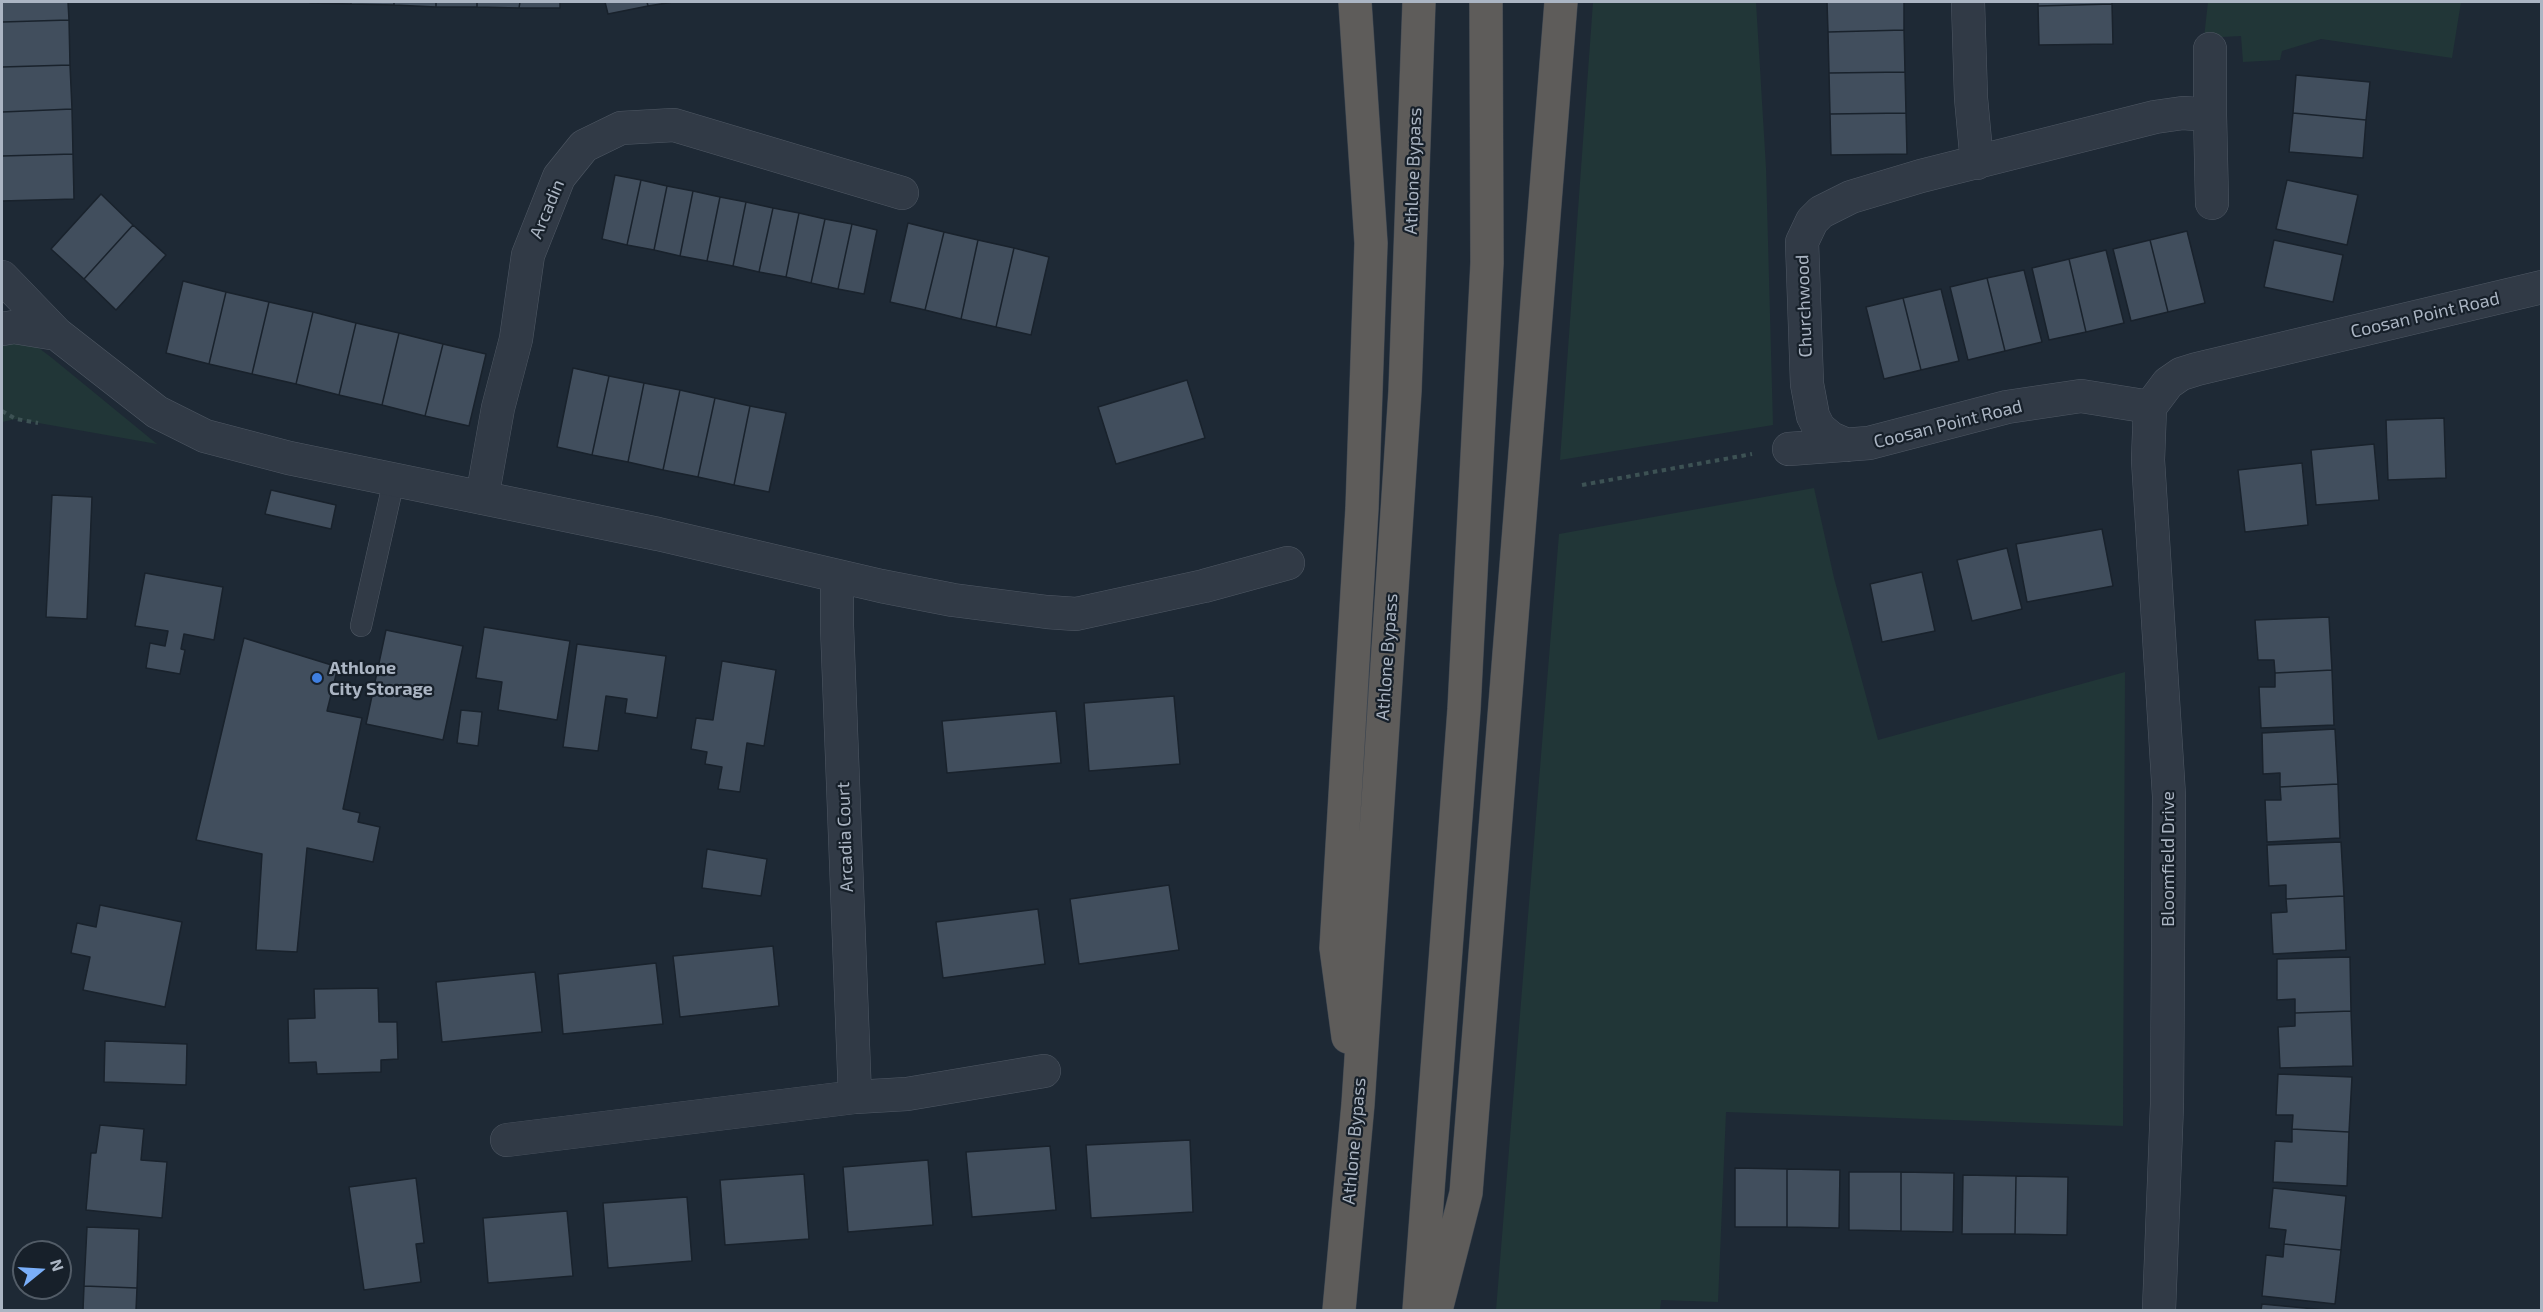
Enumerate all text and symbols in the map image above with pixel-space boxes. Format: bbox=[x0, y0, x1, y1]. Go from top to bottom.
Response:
street label: Athlone Bypass bbox=[1400, 107, 1426, 235]
street label: Arcadin bbox=[525, 176, 569, 242]
street label: Churchwood bbox=[1791, 254, 1817, 358]
street label: Coosan Point Road bbox=[2348, 287, 2502, 343]
street label: Coosan Point Road bbox=[1872, 395, 2024, 453]
street label: Athlone Bypass bbox=[1372, 593, 1402, 721]
place label: Athlone City Storage bbox=[329, 657, 433, 700]
marker: Athlone City Storage bbox=[310, 671, 324, 685]
street label: Arcadia Court bbox=[832, 781, 858, 893]
street label: Bloomfield Drive bbox=[2157, 791, 2179, 927]
street label: Athlone Bypass bbox=[1338, 1077, 1370, 1205]
north arrow bbox=[12, 1240, 72, 1300]
text: N bbox=[47, 1256, 69, 1273]

